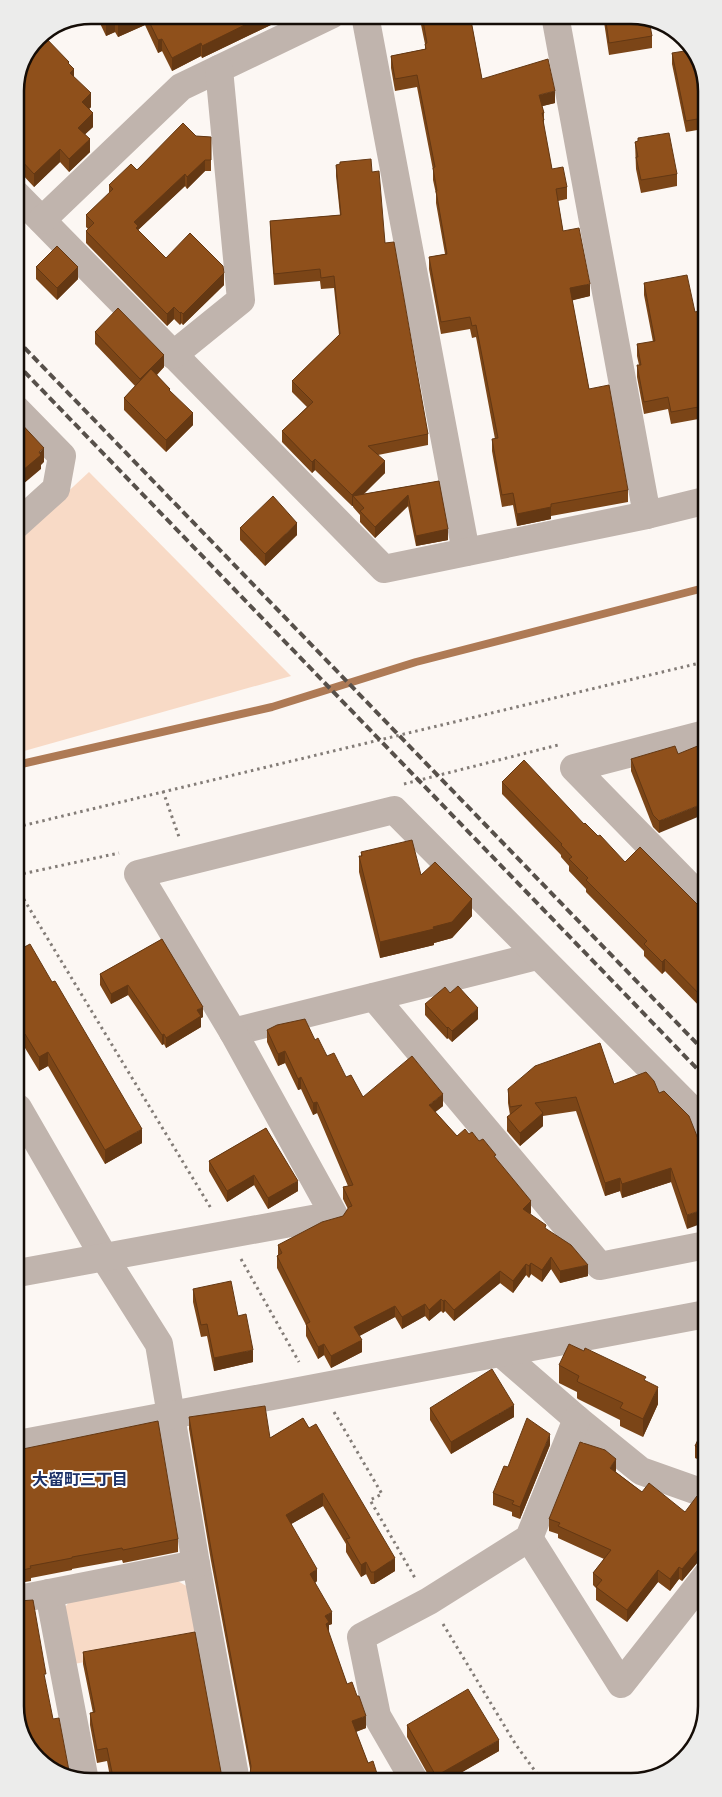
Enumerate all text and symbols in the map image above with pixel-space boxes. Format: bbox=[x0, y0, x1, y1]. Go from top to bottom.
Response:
district label: 大留町三丁目 bbox=[32, 1468, 128, 1491]

